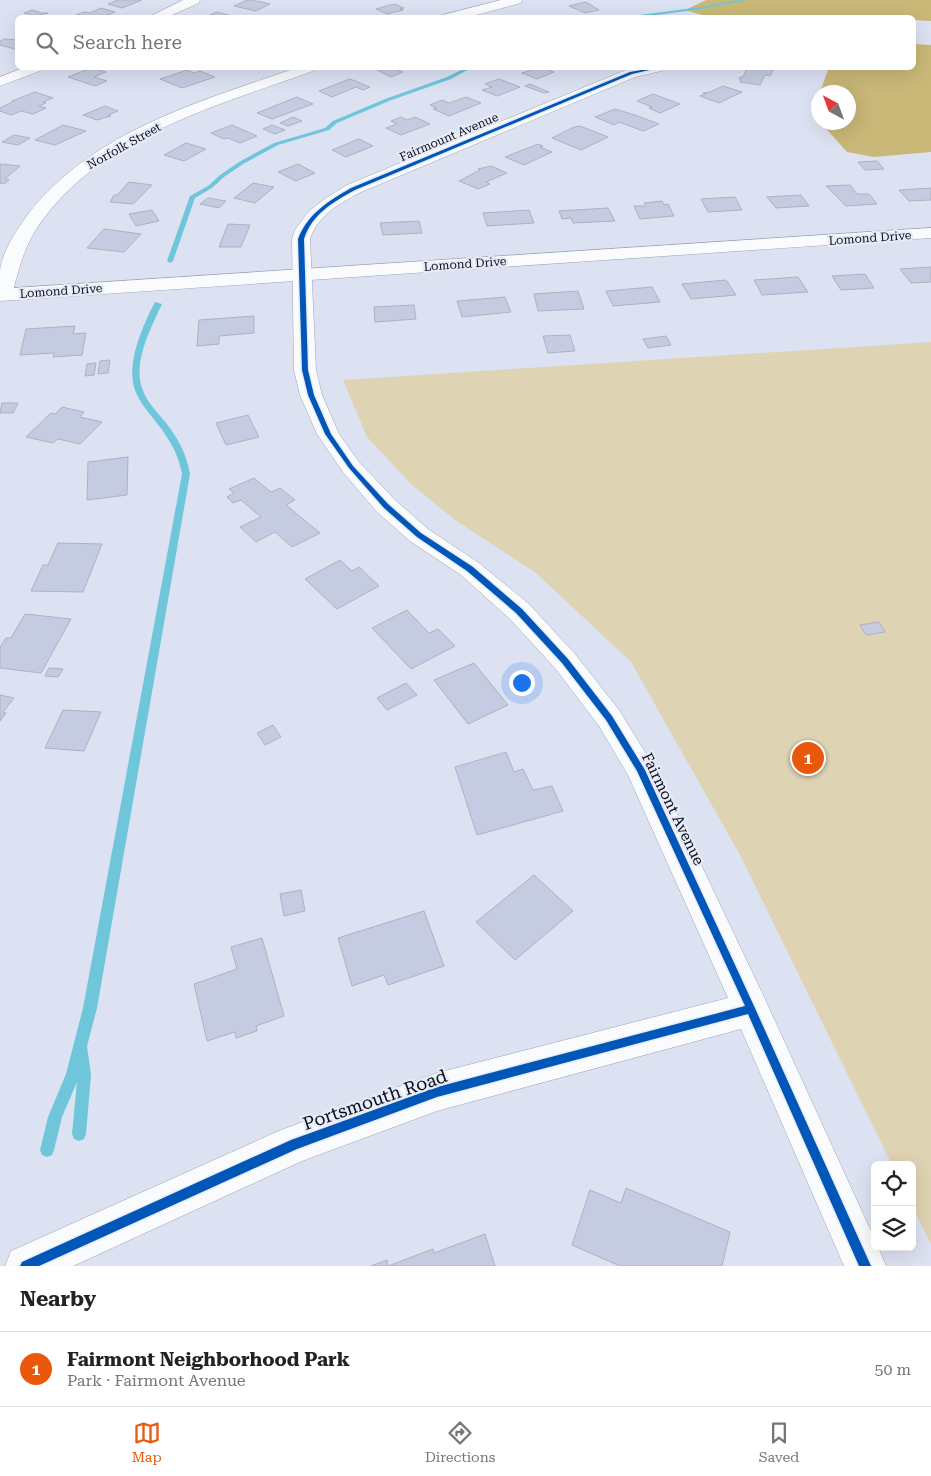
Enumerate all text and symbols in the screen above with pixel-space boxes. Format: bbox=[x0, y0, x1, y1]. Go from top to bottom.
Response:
search box bbox=[15, 15, 916, 70]
icon: search bbox=[33, 29, 61, 57]
text: Search here bbox=[73, 31, 182, 54]
north arrow bbox=[811, 85, 856, 130]
street label: Fairmount Avenue bbox=[398, 110, 501, 164]
street label: Norfolk Street bbox=[85, 120, 164, 172]
street label: Lomond Drive bbox=[828, 228, 912, 248]
street label: Lomond Drive bbox=[423, 254, 507, 274]
street label: Lomond Drive bbox=[19, 281, 103, 301]
your location bbox=[509, 670, 535, 696]
pin: 1 bbox=[792, 739, 824, 777]
street label: Fairmont Avenue bbox=[638, 750, 708, 868]
street label: Portsmouth Road bbox=[300, 1065, 450, 1134]
map controls bbox=[871, 1161, 916, 1251]
button: locate bbox=[871, 1161, 916, 1206]
button: layers bbox=[871, 1206, 916, 1251]
text: Nearby bbox=[20, 1287, 96, 1311]
text: Fairmont Neighborhood Park bbox=[67, 1348, 350, 1371]
text: 1 bbox=[32, 1360, 40, 1379]
text: 50 m bbox=[874, 1360, 911, 1379]
text: Park · Fairmont Avenue bbox=[67, 1371, 246, 1390]
tab: Map bbox=[132, 1419, 162, 1465]
tab: Directions bbox=[425, 1419, 495, 1465]
tab: Saved bbox=[759, 1419, 799, 1465]

